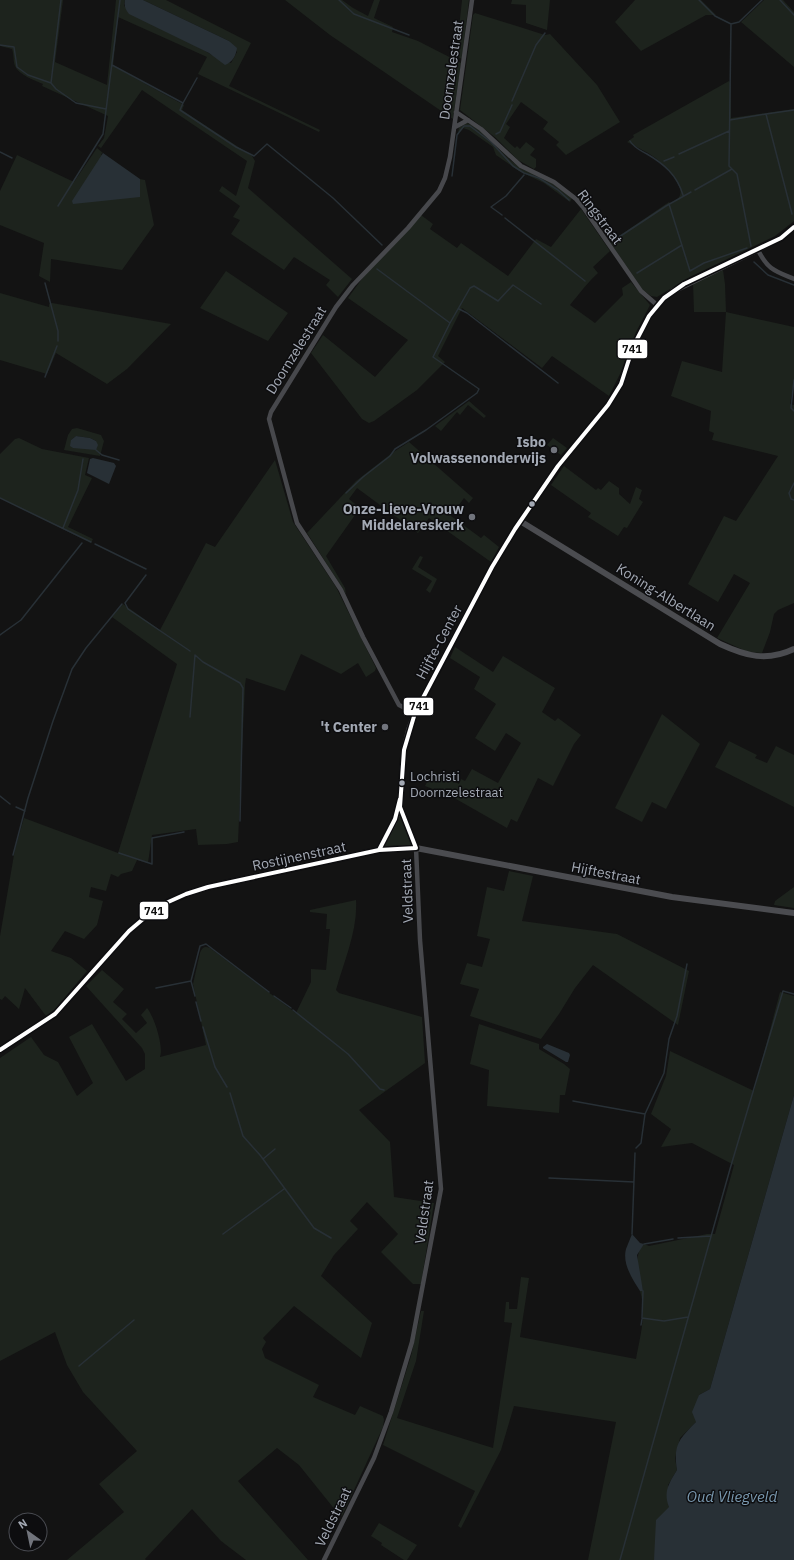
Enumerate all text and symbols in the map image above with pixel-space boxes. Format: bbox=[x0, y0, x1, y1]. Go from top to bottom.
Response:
street label: Doornzelestraat bbox=[435, 19, 467, 121]
street label: Ringstraat bbox=[573, 186, 627, 248]
street label: Doornzelestraat bbox=[262, 303, 330, 397]
line badge: 741 bbox=[617, 339, 648, 359]
text: 741 bbox=[622, 342, 642, 356]
place label: Isbo Volwassenonderwijs bbox=[410, 433, 546, 467]
marker: Isbo Volwassenonderwijs bbox=[549, 445, 559, 455]
unlabelled marker bbox=[527, 499, 537, 509]
place label: Onze-Lieve-Vrouw Middelareskerk bbox=[343, 500, 465, 534]
marker: Onze-Lieve-Vrouw Middelareskerk bbox=[467, 512, 477, 522]
street label: Koning-Albertlaan bbox=[613, 559, 719, 635]
street label: Hijfte-Center bbox=[412, 602, 466, 682]
line badge: 741 bbox=[403, 697, 434, 716]
text: 741 bbox=[409, 699, 429, 713]
place label: 't Center bbox=[320, 718, 377, 736]
marker: 't Center bbox=[380, 722, 390, 732]
place label: Lochristi Doornzelestraat bbox=[410, 768, 503, 801]
marker: Lochristi Doornzelestraat bbox=[397, 778, 407, 788]
street label: Rostijnenstraat bbox=[250, 837, 348, 875]
street label: Hijftestraat bbox=[570, 857, 642, 889]
street label: Veldstraat bbox=[397, 858, 417, 923]
line badge: 741 bbox=[139, 901, 169, 920]
text: 741 bbox=[144, 904, 164, 918]
street label: Veldstraat bbox=[411, 1179, 437, 1245]
street label: Veldstraat bbox=[311, 1484, 355, 1550]
water label: Oud Vliegveld bbox=[687, 1487, 778, 1506]
north arrow bbox=[8, 1512, 48, 1552]
text: N bbox=[15, 1516, 30, 1532]

